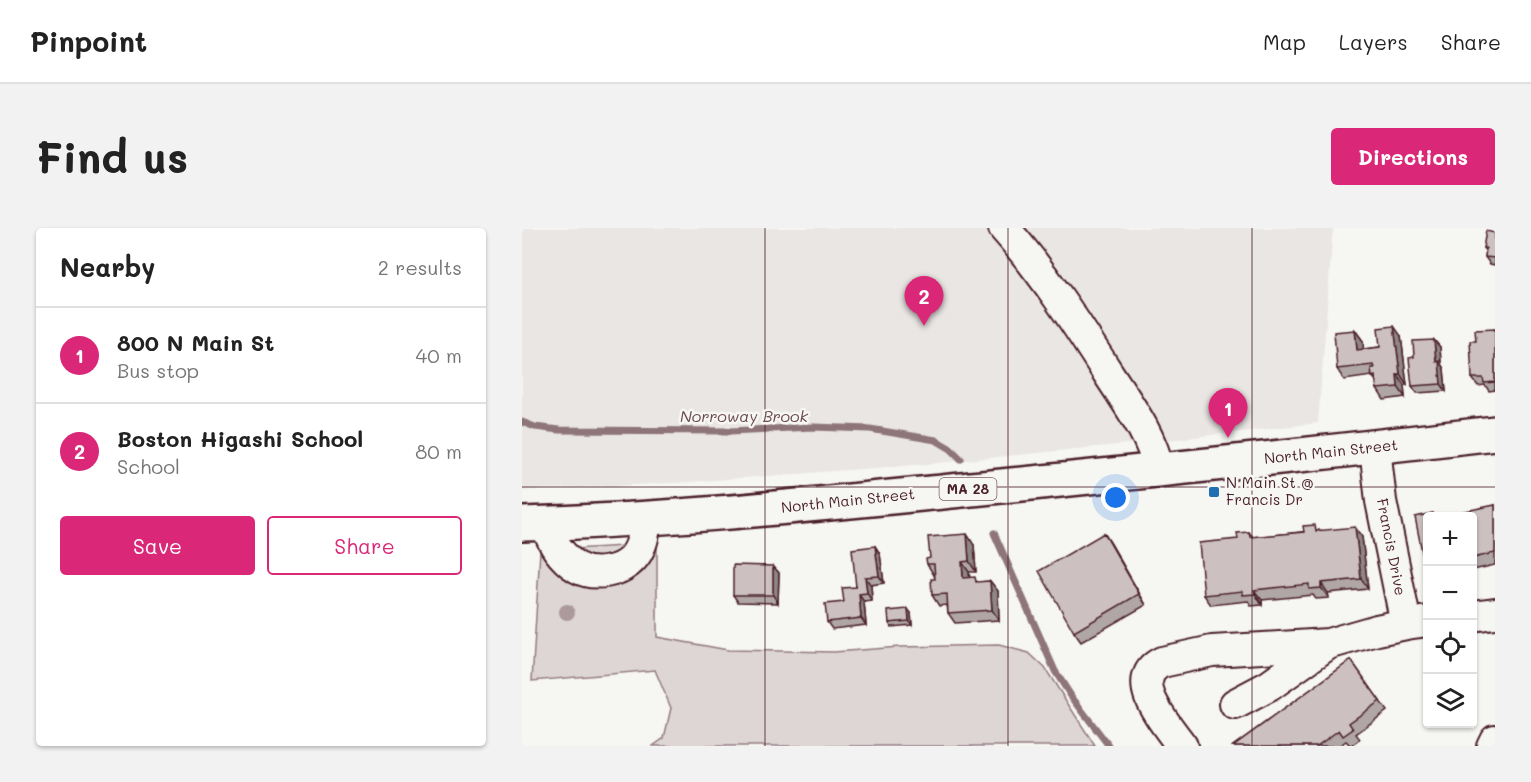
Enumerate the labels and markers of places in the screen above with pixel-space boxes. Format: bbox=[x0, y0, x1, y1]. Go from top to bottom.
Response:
pin: 2 bbox=[904, 276, 944, 326]
pin: 1 bbox=[1208, 388, 1248, 438]
place label: N Main St @ Francis Dr bbox=[1226, 472, 1314, 509]
marker: N Main St @ Francis Dr bbox=[1207, 485, 1221, 499]

